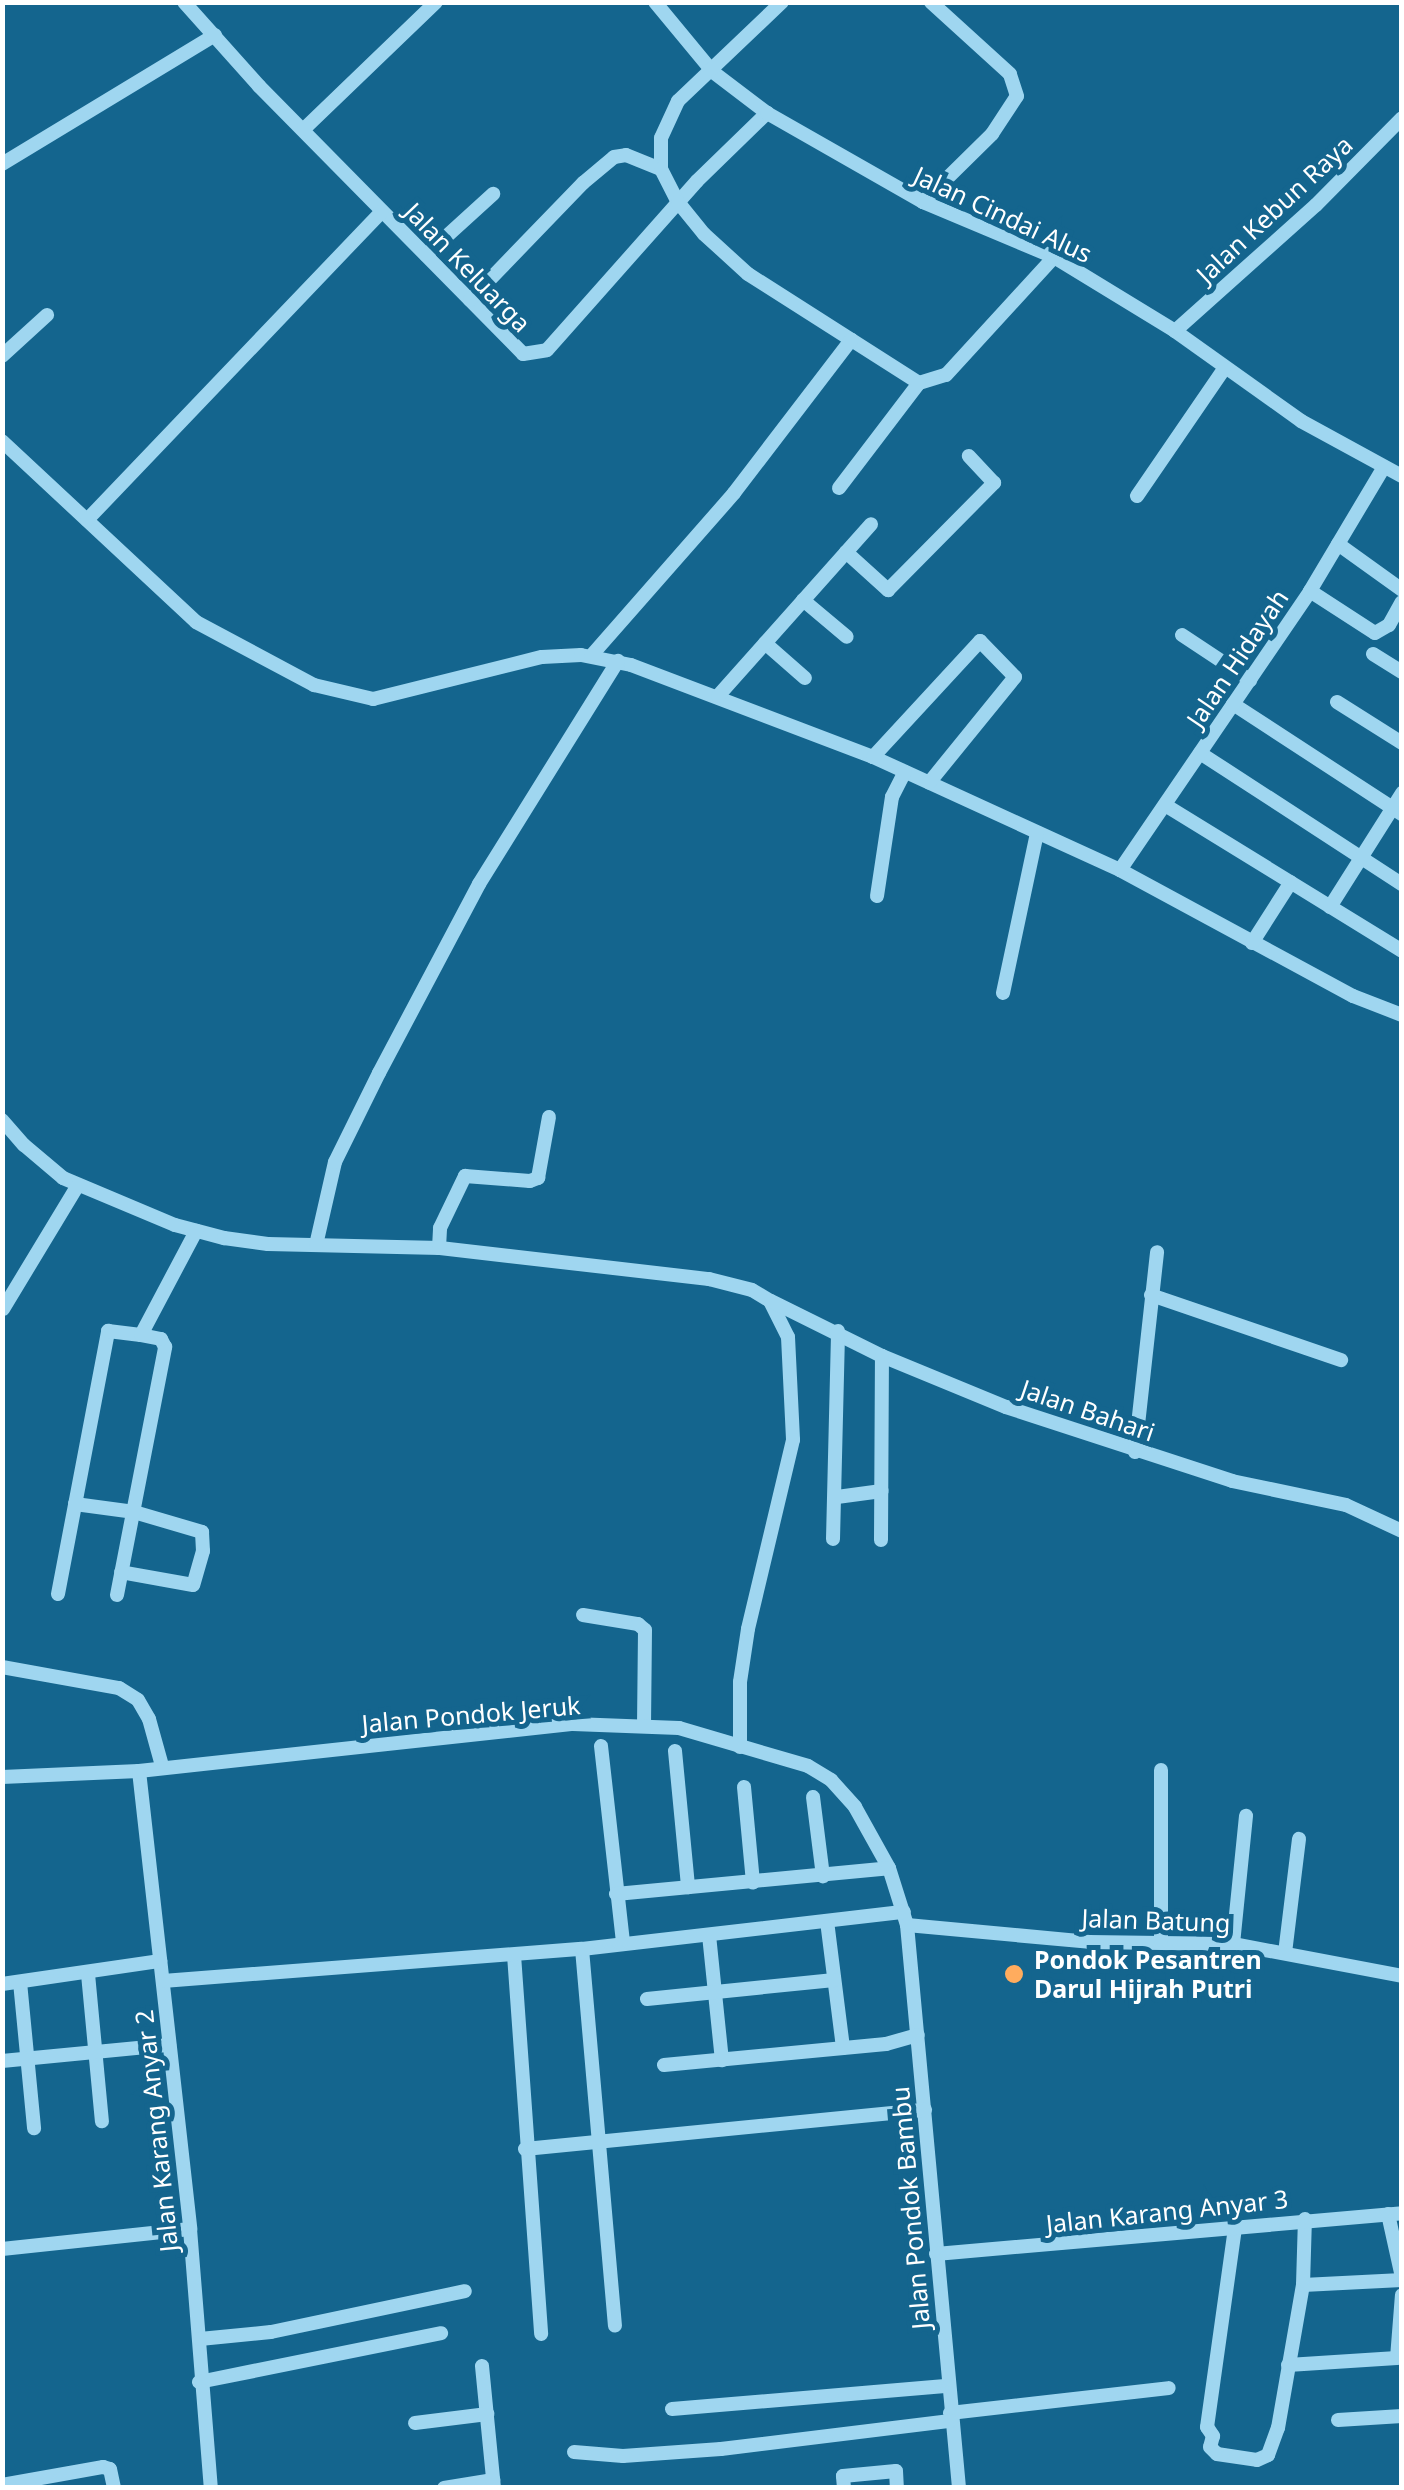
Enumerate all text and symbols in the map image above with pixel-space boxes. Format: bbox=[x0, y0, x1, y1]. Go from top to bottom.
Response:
street label: Jalan Kebun Raya bbox=[1190, 129, 1358, 289]
street label: Jalan Cindai Alus bbox=[909, 160, 1097, 268]
street label: Jalan Keluarga bbox=[399, 196, 537, 338]
street label: Jalan Hidayah bbox=[1180, 583, 1294, 733]
street label: Jalan Bahari bbox=[1017, 1373, 1159, 1447]
street label: Jalan Pondok Jeruk bbox=[360, 1689, 582, 1739]
street label: Jalan Batung bbox=[1081, 1902, 1231, 1938]
place label: Pondok Pesantren Darul Hijrah Putri bbox=[1034, 1945, 1262, 2004]
marker: Pondok Pesantren Darul Hijrah Putri bbox=[1003, 1963, 1025, 1985]
street label: Jalan Karang Anyar 2 bbox=[128, 2008, 184, 2254]
street label: Jalan Pondok Bambu bbox=[884, 2085, 936, 2331]
street label: Jalan Karang Anyar 3 bbox=[1044, 2183, 1290, 2239]

